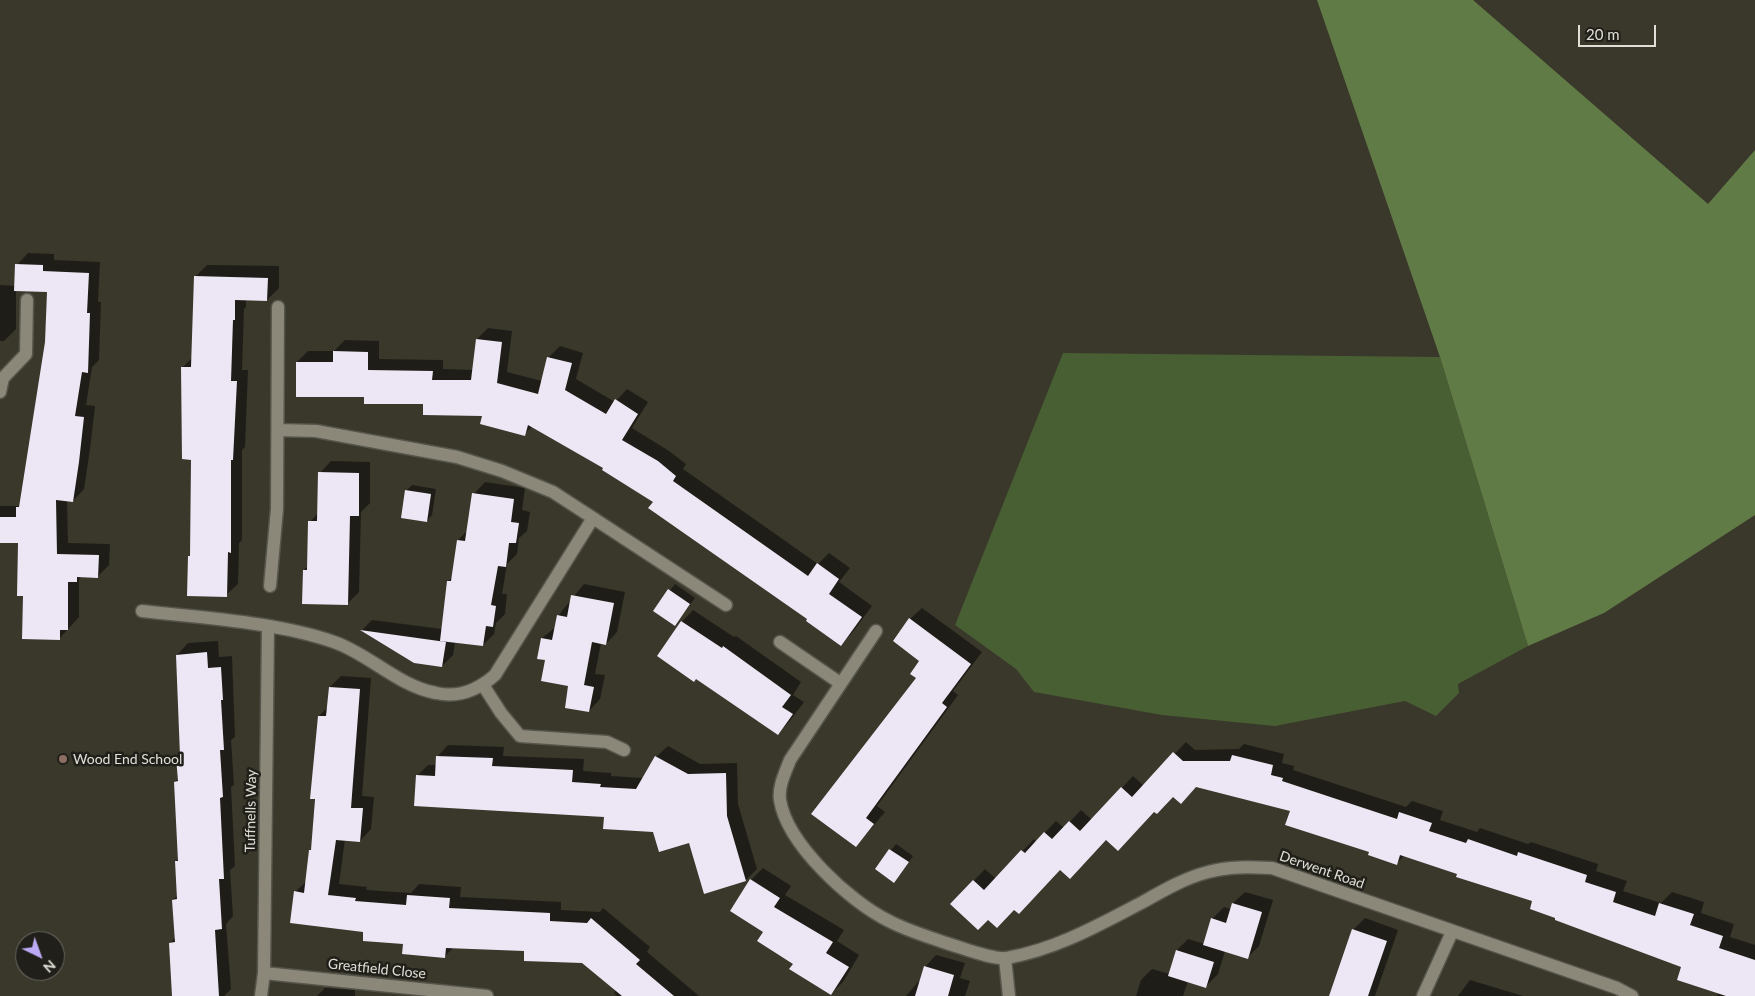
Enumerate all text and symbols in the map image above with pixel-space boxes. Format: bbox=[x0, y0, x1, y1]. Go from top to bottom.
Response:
scale bar bbox=[1580, 15, 1658, 47]
text: 20 m bbox=[1586, 25, 1620, 43]
place label: Wood End School bbox=[73, 751, 182, 767]
marker: Wood End School bbox=[57, 753, 69, 765]
street label: Tuffnells Way bbox=[242, 769, 260, 853]
street label: Derwent Road bbox=[1277, 848, 1367, 892]
north arrow bbox=[15, 931, 65, 981]
street label: Greatfield Close bbox=[327, 956, 427, 982]
text: N bbox=[40, 957, 59, 977]

